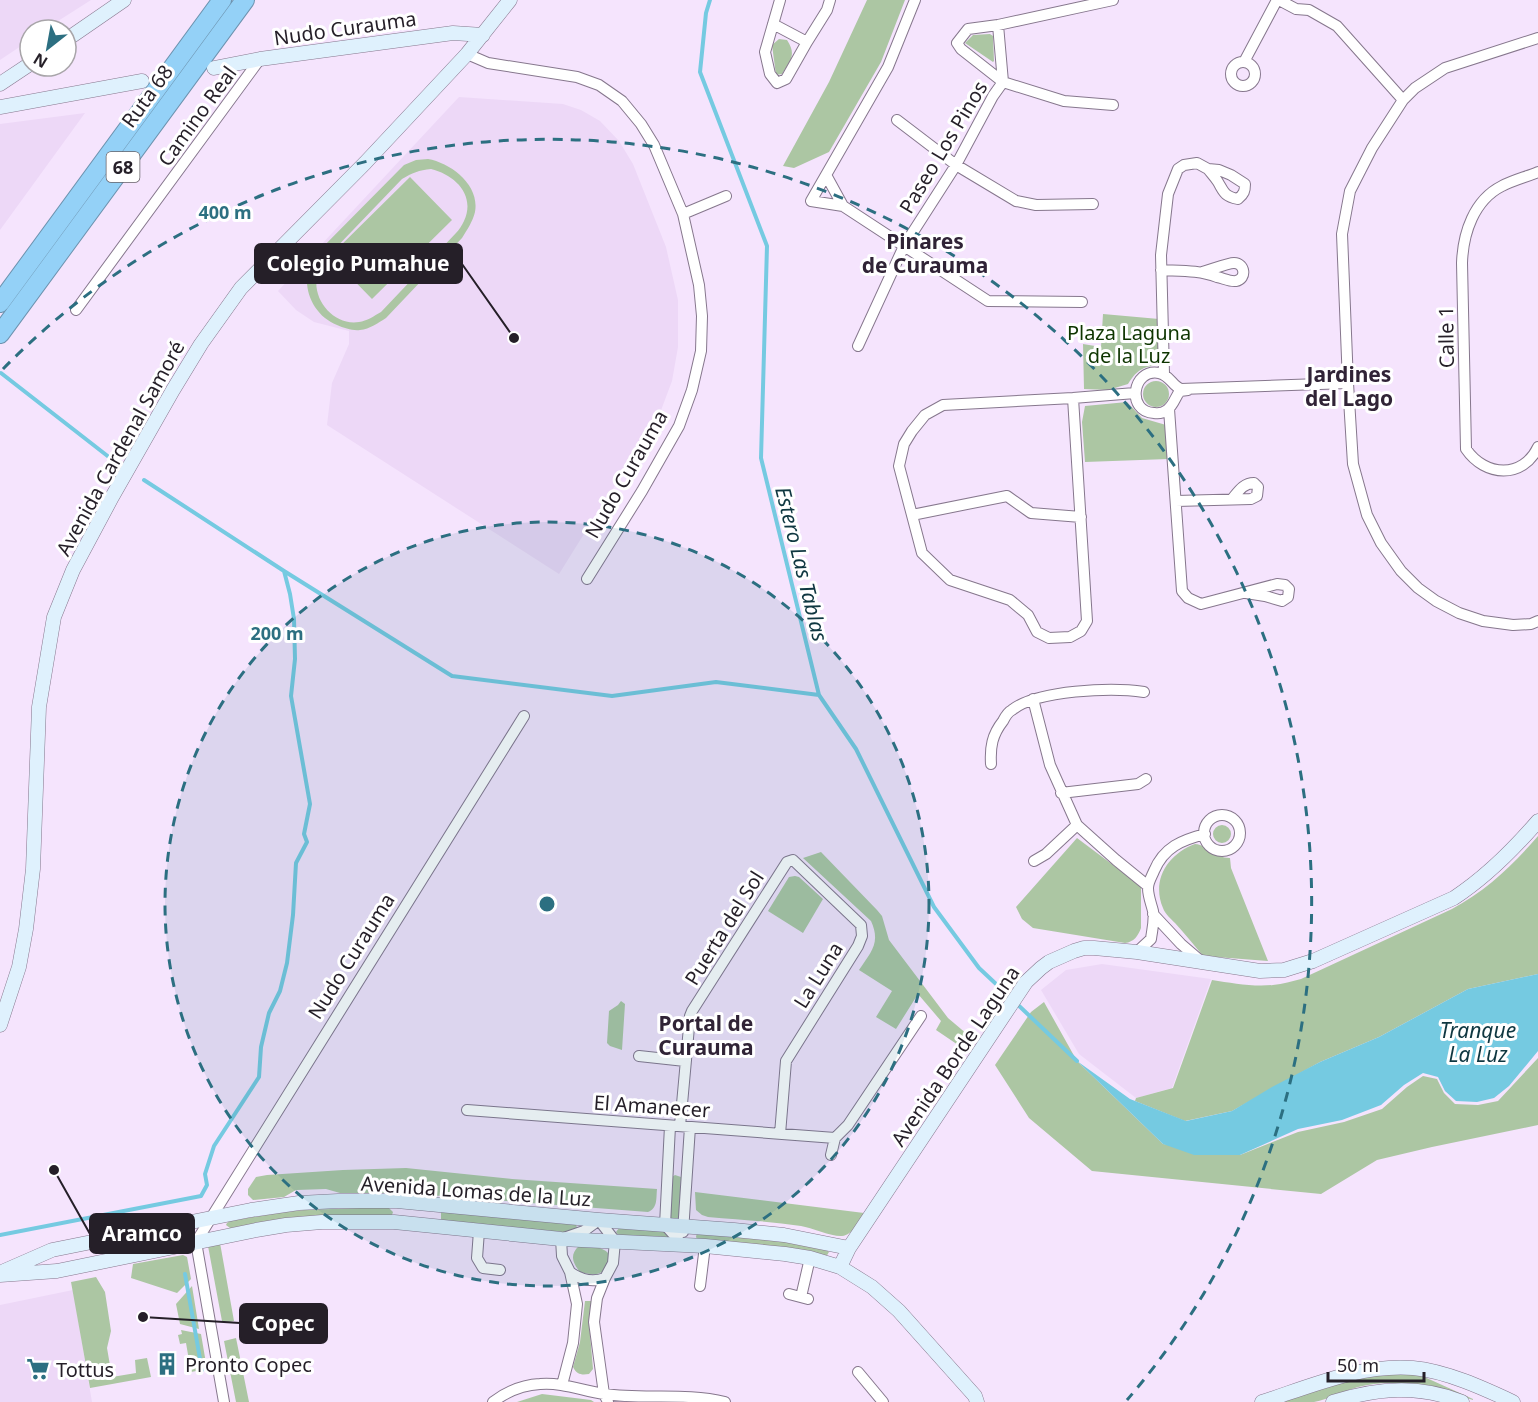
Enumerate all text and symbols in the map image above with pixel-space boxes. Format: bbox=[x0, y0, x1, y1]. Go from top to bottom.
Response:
street label: Nudo Curauma bbox=[272, 5, 418, 51]
north arrow bbox=[18, 18, 78, 78]
text: N bbox=[29, 48, 52, 74]
street label: Ruta 68 bbox=[115, 59, 179, 133]
street label: Camino Real bbox=[152, 61, 242, 171]
street label: Paseo Los Pinos bbox=[893, 76, 993, 218]
road number: 68 bbox=[106, 152, 140, 182]
text: 400 m bbox=[198, 200, 252, 224]
district label: Pinares de Curauma bbox=[862, 227, 988, 279]
callout: Colegio Pumahue bbox=[255, 244, 462, 283]
text: Colegio Pumahue bbox=[266, 249, 450, 277]
street label: Calle 1 bbox=[1432, 306, 1460, 368]
park label: Plaza Laguna de la Luz bbox=[1067, 319, 1191, 369]
street label: Avenida Cardenal Samoré bbox=[50, 336, 190, 560]
district label: Jardines del Lago bbox=[1305, 360, 1393, 412]
street label: Nudo Curauma bbox=[578, 405, 674, 543]
water label: Estero Las Tablas bbox=[769, 484, 835, 644]
text: 200 m bbox=[250, 621, 304, 645]
street label: Puerta del Sol bbox=[678, 866, 770, 990]
street label: Nudo Curauma bbox=[302, 888, 400, 1024]
centre of rings bbox=[537, 894, 557, 914]
street label: La Luna bbox=[787, 937, 849, 1013]
street label: Avenida Borde Laguna bbox=[884, 961, 1026, 1151]
district label: Portal de Curauma bbox=[658, 1009, 754, 1061]
water label: Tranque La Luz bbox=[1440, 1016, 1516, 1068]
street label: El Amanecer bbox=[593, 1088, 711, 1124]
street label: Avenida Lomas de la Luz bbox=[360, 1169, 592, 1213]
callout: Aramco bbox=[90, 1214, 194, 1253]
text: Aramco bbox=[102, 1219, 182, 1247]
callout: Copec bbox=[240, 1304, 327, 1343]
text: Copec bbox=[251, 1309, 315, 1337]
scale bar bbox=[1328, 1345, 1424, 1383]
building icon: Pronto Copec bbox=[154, 1351, 180, 1377]
place label: Pronto Copec bbox=[185, 1351, 312, 1378]
text: 50 m bbox=[1337, 1353, 1379, 1377]
supermarket icon: Tottus bbox=[25, 1356, 51, 1382]
place label: Tottus bbox=[56, 1356, 114, 1383]

